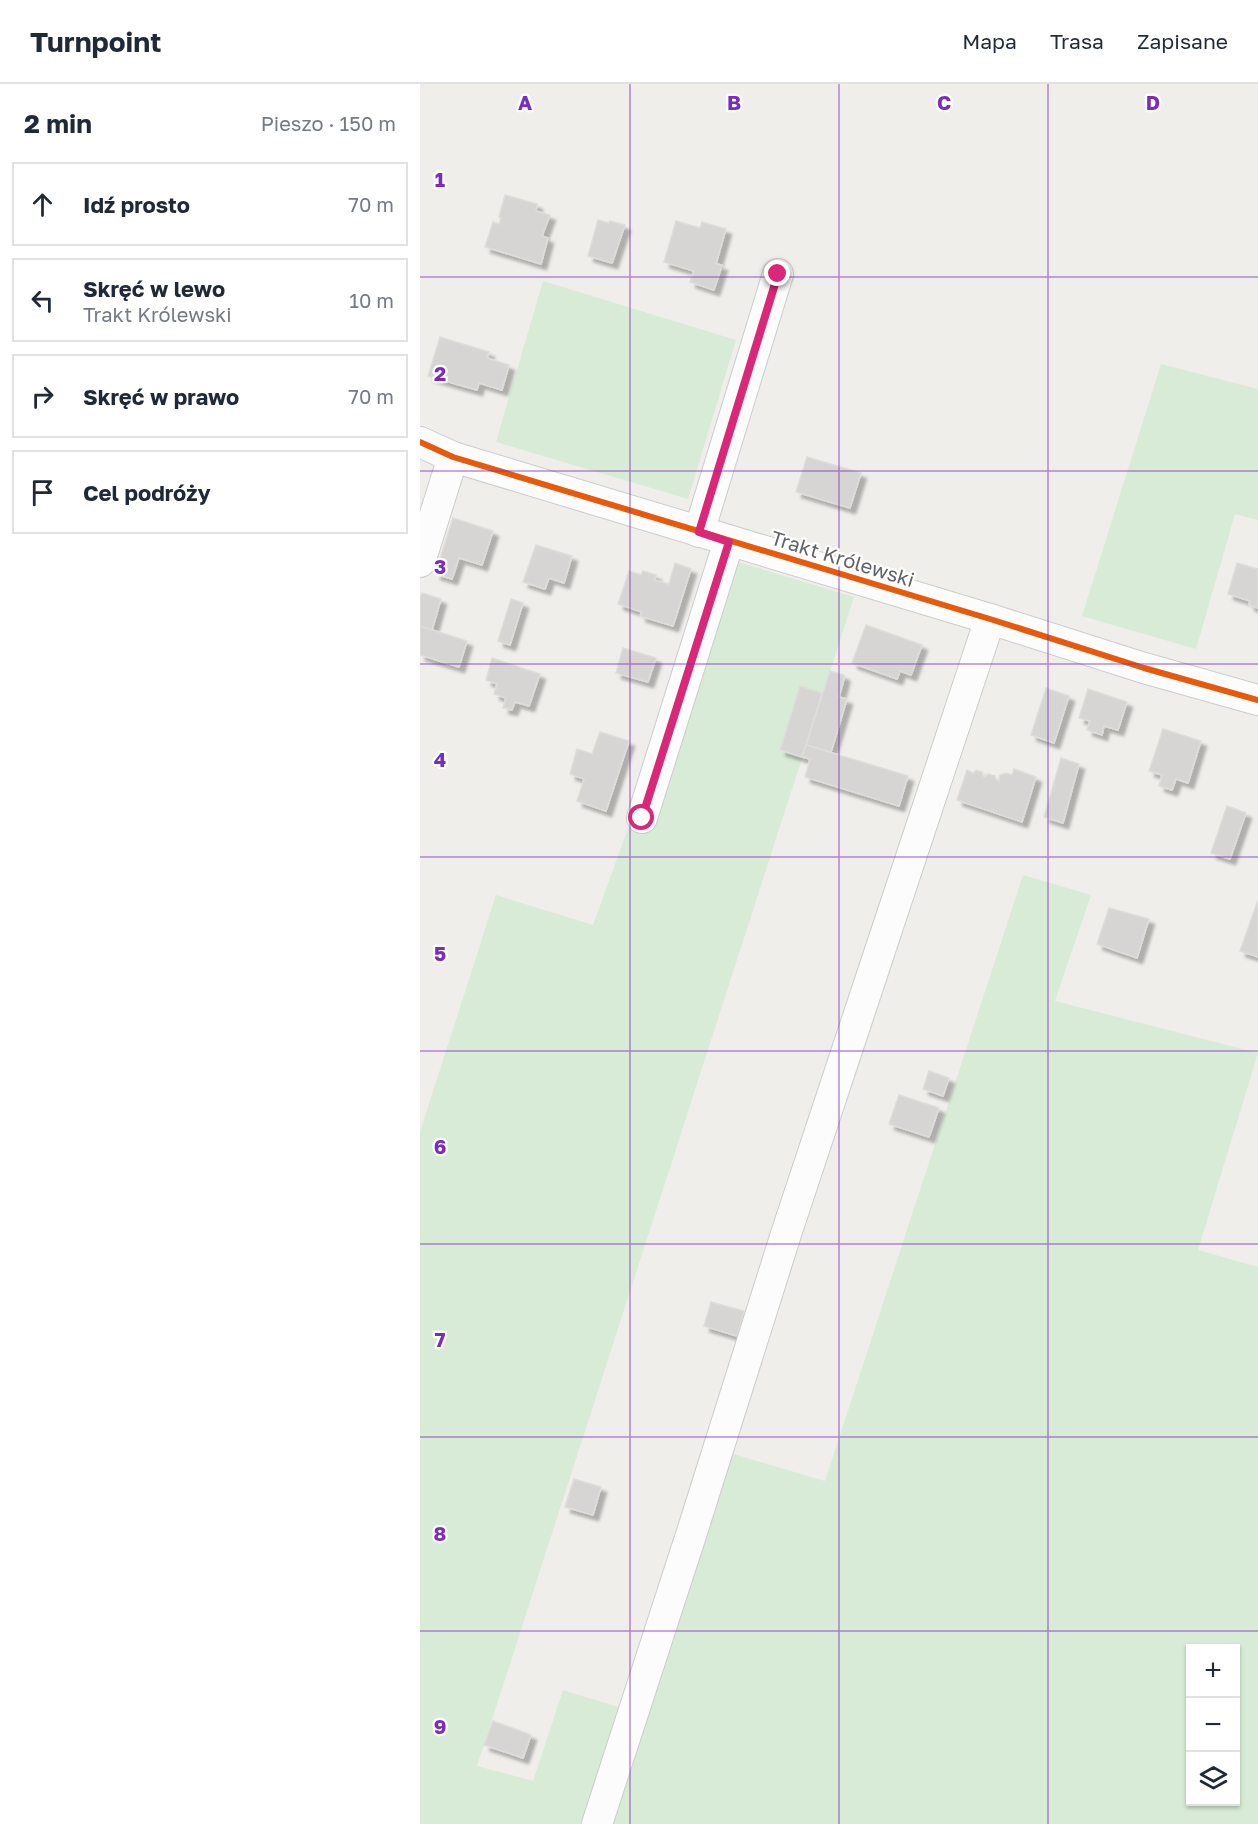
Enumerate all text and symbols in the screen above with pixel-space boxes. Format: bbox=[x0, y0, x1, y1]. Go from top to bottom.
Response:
text: Turnpoint bbox=[30, 25, 161, 58]
text: Mapa bbox=[962, 28, 1017, 54]
text: Trasa bbox=[1050, 28, 1104, 54]
text: Zapisane bbox=[1137, 28, 1228, 54]
text: A bbox=[518, 90, 532, 114]
text: B bbox=[727, 90, 741, 114]
text: C bbox=[937, 90, 951, 114]
text: D bbox=[1146, 90, 1160, 114]
text: 2 min bbox=[24, 108, 92, 139]
text: Pieszo · 150 m bbox=[261, 111, 396, 135]
text: 1 bbox=[435, 167, 445, 191]
icon: ahead bbox=[26, 188, 59, 221]
text: Idź prosto bbox=[83, 191, 190, 218]
text: 70 m bbox=[348, 192, 394, 216]
route end bbox=[764, 260, 790, 286]
text: Skręć w lewo bbox=[83, 275, 225, 302]
icon: left bbox=[26, 284, 59, 317]
text: 10 m bbox=[349, 288, 394, 312]
text: Trakt Królewski bbox=[83, 302, 232, 326]
text: 2 bbox=[434, 361, 446, 385]
icon: right bbox=[26, 380, 59, 413]
text: Skręć w prawo bbox=[83, 383, 239, 410]
text: 70 m bbox=[348, 384, 394, 408]
icon: arrive bbox=[26, 476, 59, 509]
text: Cel podróży bbox=[83, 479, 211, 506]
street label: Trakt Królewski bbox=[768, 525, 918, 591]
text: 3 bbox=[434, 554, 446, 578]
text: 4 bbox=[434, 747, 446, 771]
route start bbox=[628, 804, 654, 830]
text: 5 bbox=[434, 941, 446, 965]
text: 6 bbox=[434, 1134, 446, 1158]
text: 7 bbox=[435, 1327, 446, 1351]
text: 8 bbox=[434, 1521, 446, 1545]
map controls bbox=[1186, 1644, 1240, 1806]
button: + bbox=[1186, 1644, 1240, 1698]
button: − bbox=[1186, 1698, 1240, 1752]
text: 9 bbox=[434, 1714, 446, 1738]
button: layers bbox=[1186, 1752, 1240, 1806]

